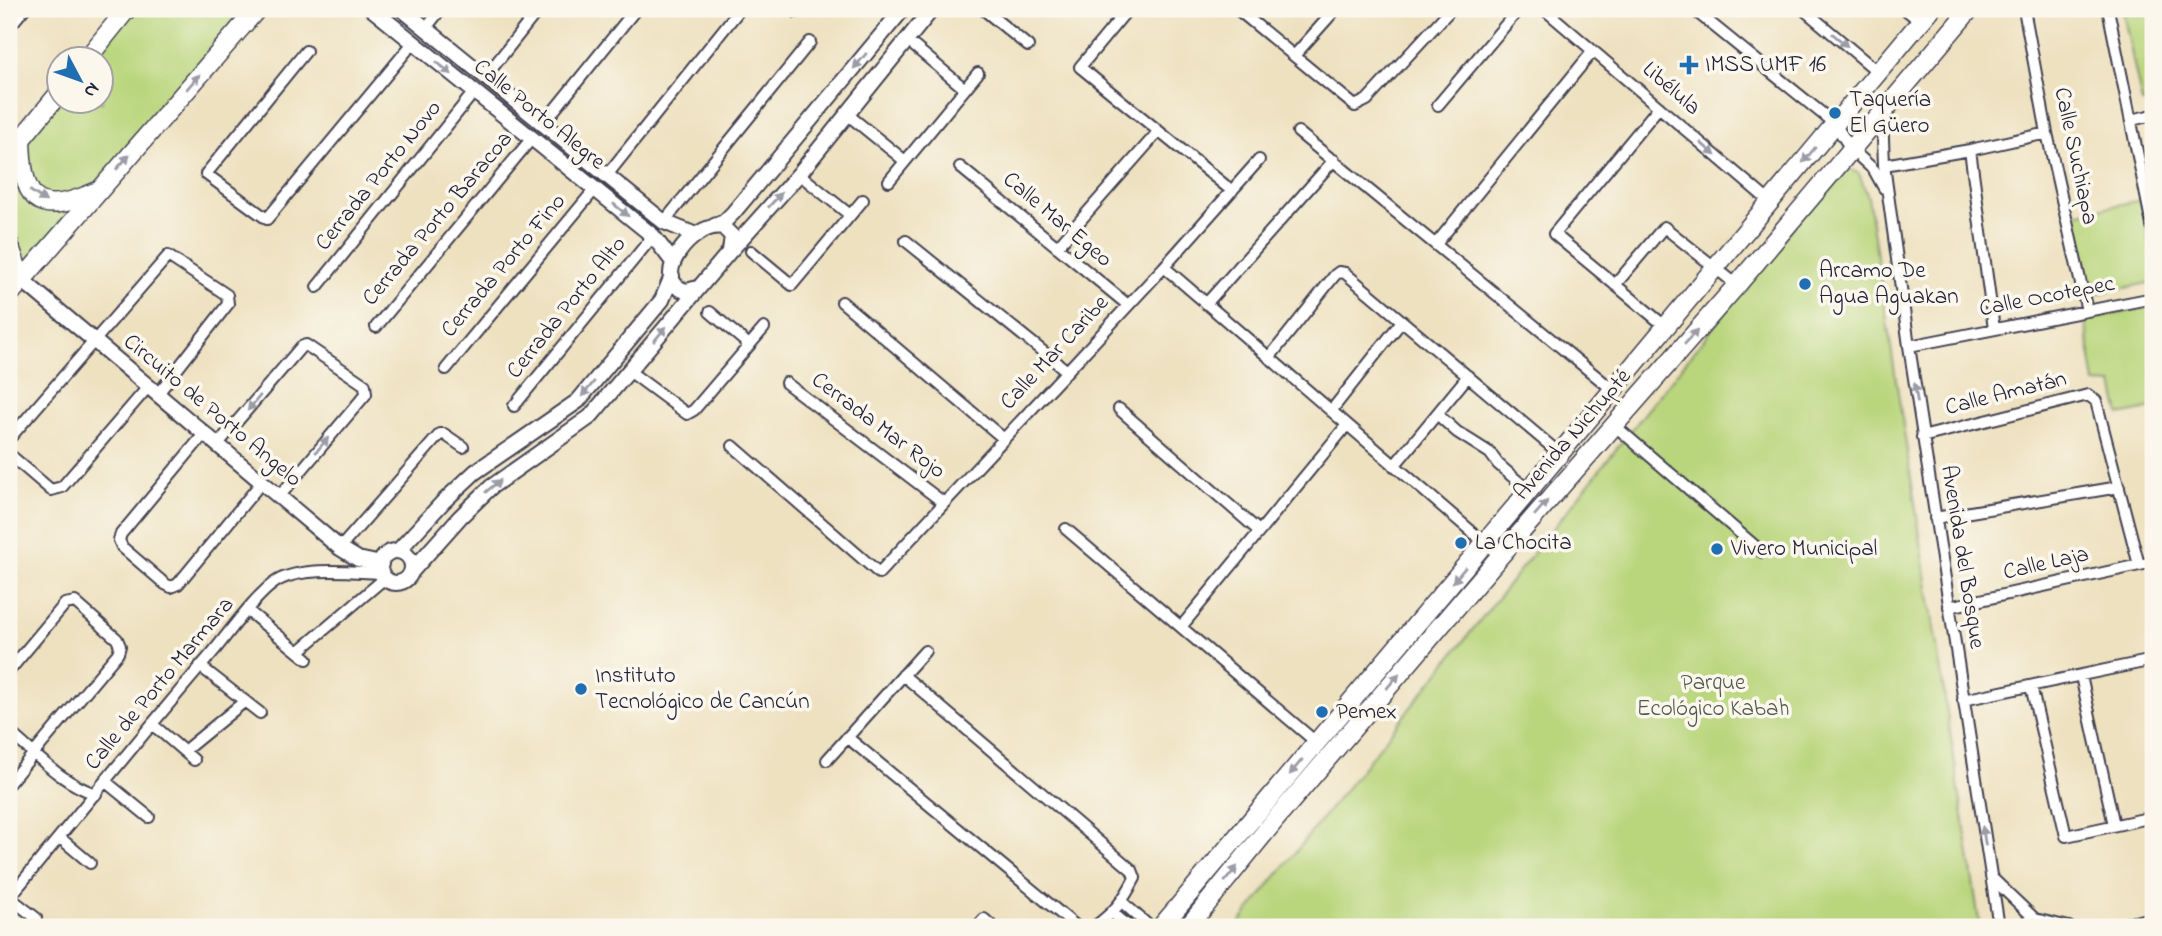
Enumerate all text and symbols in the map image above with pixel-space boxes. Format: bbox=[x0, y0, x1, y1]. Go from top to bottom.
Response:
one-way arrow bbox=[1832, 32, 1849, 47]
north arrow bbox=[46, 46, 116, 116]
place label: IMSS UMF 16 bbox=[1705, 49, 1826, 82]
street label: Calle Porto Alegre bbox=[465, 51, 613, 180]
one-way arrow bbox=[852, 52, 867, 70]
street label: Libélula bbox=[1634, 54, 1708, 124]
marker: IMSS UMF 16 bbox=[1679, 55, 1699, 75]
one-way arrow bbox=[434, 60, 452, 75]
one-way arrow bbox=[185, 74, 200, 91]
text: N bbox=[76, 76, 105, 103]
place label: Taquería El Güero bbox=[1849, 84, 1931, 143]
street label: Calle Suchiapa bbox=[2044, 84, 2106, 228]
street label: Cerrada Porto Novo bbox=[308, 94, 450, 258]
marker: Taquería El Güero bbox=[1827, 105, 1843, 121]
street label: Cerrada Porto Baracoa bbox=[355, 124, 521, 314]
one-way arrow bbox=[1699, 141, 1717, 157]
one-way arrow bbox=[1801, 146, 1816, 164]
one-way arrow bbox=[115, 153, 131, 171]
street label: Calle Mar Egeo bbox=[994, 164, 1119, 277]
street label: Cerrada Porto Fino bbox=[434, 187, 574, 345]
one-way arrow bbox=[28, 190, 48, 203]
one-way arrow bbox=[767, 191, 783, 209]
one-way arrow bbox=[611, 203, 629, 218]
street label: Cerrada Porto Alto bbox=[499, 230, 635, 386]
place label: Arcamo De Agua Aguakan bbox=[1819, 255, 1959, 315]
street label: Calle Ocotepec bbox=[1977, 268, 2118, 326]
marker: Arcamo De Agua Aguakan bbox=[1797, 276, 1813, 292]
street label: Calle Mar Caribe bbox=[993, 288, 1118, 418]
street label: Circuito de Porto Angelo bbox=[115, 326, 309, 496]
one-way arrow bbox=[652, 326, 667, 343]
one-way arrow bbox=[1683, 329, 1698, 346]
street label: Avenida Nichupté bbox=[1506, 361, 1640, 508]
street label: Calle Amatán bbox=[1942, 363, 2070, 425]
street label: Cerrada Mar Rojo bbox=[804, 364, 952, 488]
one-way arrow bbox=[581, 380, 596, 397]
one-way arrow bbox=[1910, 382, 1921, 404]
one-way arrow bbox=[247, 394, 262, 411]
one-way arrow bbox=[314, 437, 329, 454]
street label: Avenida del Bosque bbox=[1931, 463, 1993, 652]
one-way arrow bbox=[484, 478, 502, 494]
one-way arrow bbox=[1533, 500, 1548, 517]
place label: La Chocita bbox=[1475, 527, 1572, 560]
place label: Vivero Municipal bbox=[1730, 533, 1878, 566]
marker: La Chocita bbox=[1453, 535, 1469, 551]
street label: Calle Laja bbox=[2000, 538, 2092, 590]
marker: Vivero Municipal bbox=[1709, 541, 1725, 557]
one-way arrow bbox=[1452, 566, 1467, 583]
street label: Calle de Porto Marmara bbox=[77, 590, 243, 778]
place label: Instituto Tecnológico de Cancún bbox=[595, 660, 810, 720]
park label: Parque Ecológico Kabah bbox=[1637, 667, 1789, 727]
one-way arrow bbox=[1385, 673, 1400, 690]
marker: Instituto Tecnológico de Cancún bbox=[573, 681, 589, 697]
place label: Pemex bbox=[1336, 696, 1397, 729]
marker: Pemex bbox=[1314, 704, 1330, 720]
one-way arrow bbox=[1289, 758, 1304, 776]
one-way arrow bbox=[1978, 825, 1989, 847]
one-way arrow bbox=[1224, 866, 1239, 884]

